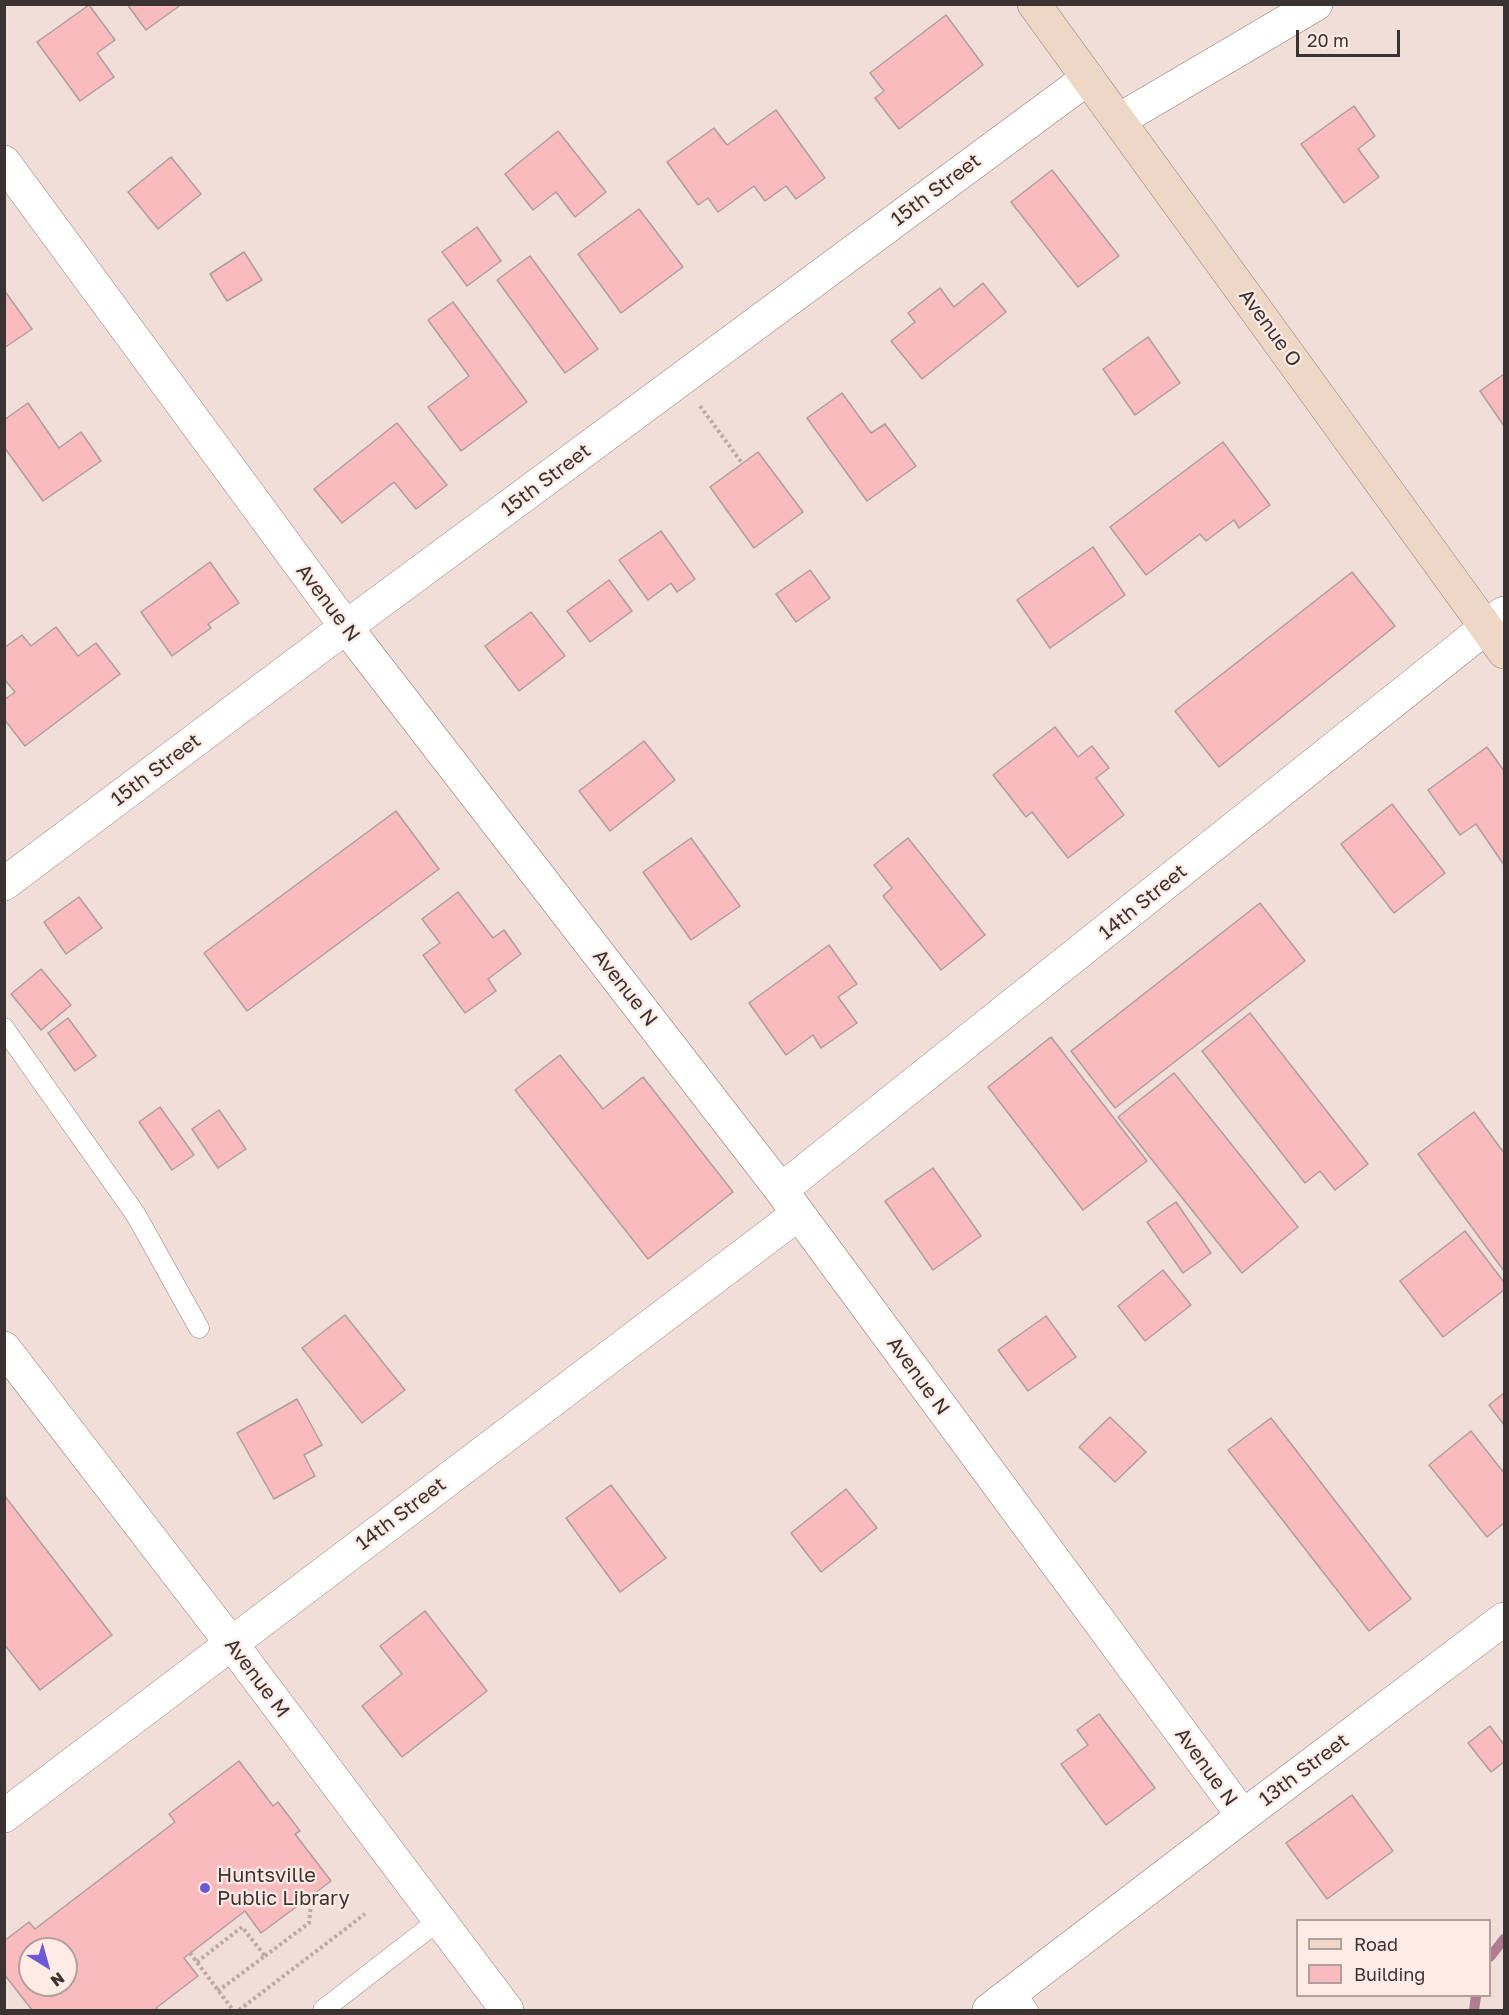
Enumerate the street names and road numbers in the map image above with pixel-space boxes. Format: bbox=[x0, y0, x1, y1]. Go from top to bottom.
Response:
street label: 15th Street bbox=[887, 149, 985, 231]
street label: Avenue O bbox=[1234, 284, 1306, 372]
street label: 15th Street bbox=[497, 439, 595, 521]
street label: Avenue N bbox=[291, 560, 365, 646]
street label: 15th Street bbox=[107, 729, 205, 811]
street label: 14th Street bbox=[1094, 859, 1192, 945]
street label: Avenue N bbox=[588, 945, 662, 1031]
street label: Avenue N bbox=[882, 1332, 954, 1420]
street label: 14th Street bbox=[351, 1472, 451, 1556]
street label: Avenue M bbox=[219, 1634, 295, 1722]
street label: Avenue N bbox=[1170, 1723, 1242, 1811]
street label: 13th Street bbox=[1254, 1729, 1354, 1811]

